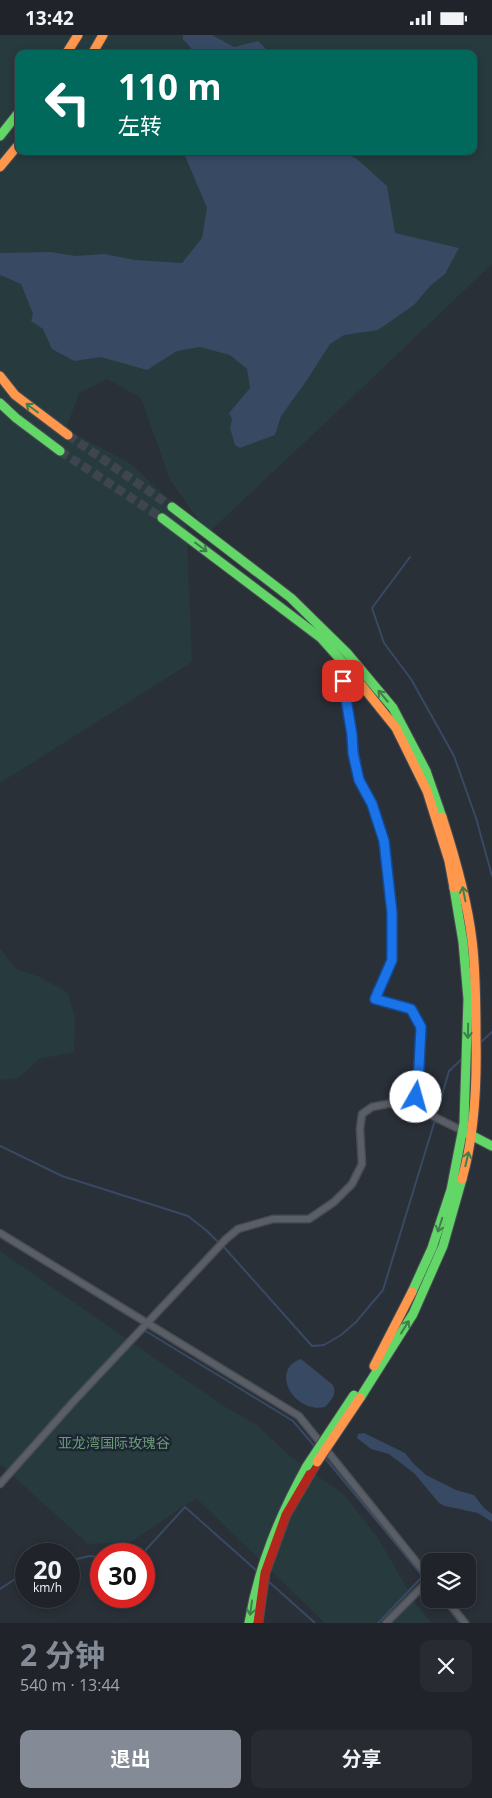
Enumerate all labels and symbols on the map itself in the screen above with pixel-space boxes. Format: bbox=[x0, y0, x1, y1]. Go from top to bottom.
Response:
one-way arrow bbox=[25, 403, 39, 413]
one-way arrow bbox=[194, 542, 208, 552]
pin bbox=[322, 660, 364, 702]
one-way arrow bbox=[377, 690, 388, 703]
one-way arrow bbox=[459, 886, 468, 902]
one-way arrow bbox=[463, 1022, 473, 1039]
position arrow bbox=[389, 1070, 441, 1122]
one-way arrow bbox=[463, 1152, 472, 1168]
one-way arrow bbox=[434, 1217, 444, 1233]
one-way arrow bbox=[400, 1321, 410, 1335]
park label: 亚龙湾国际玫瑰谷 bbox=[58, 1433, 170, 1452]
speed limit sign: 30 bbox=[90, 1543, 155, 1608]
one-way arrow bbox=[246, 1599, 256, 1615]

